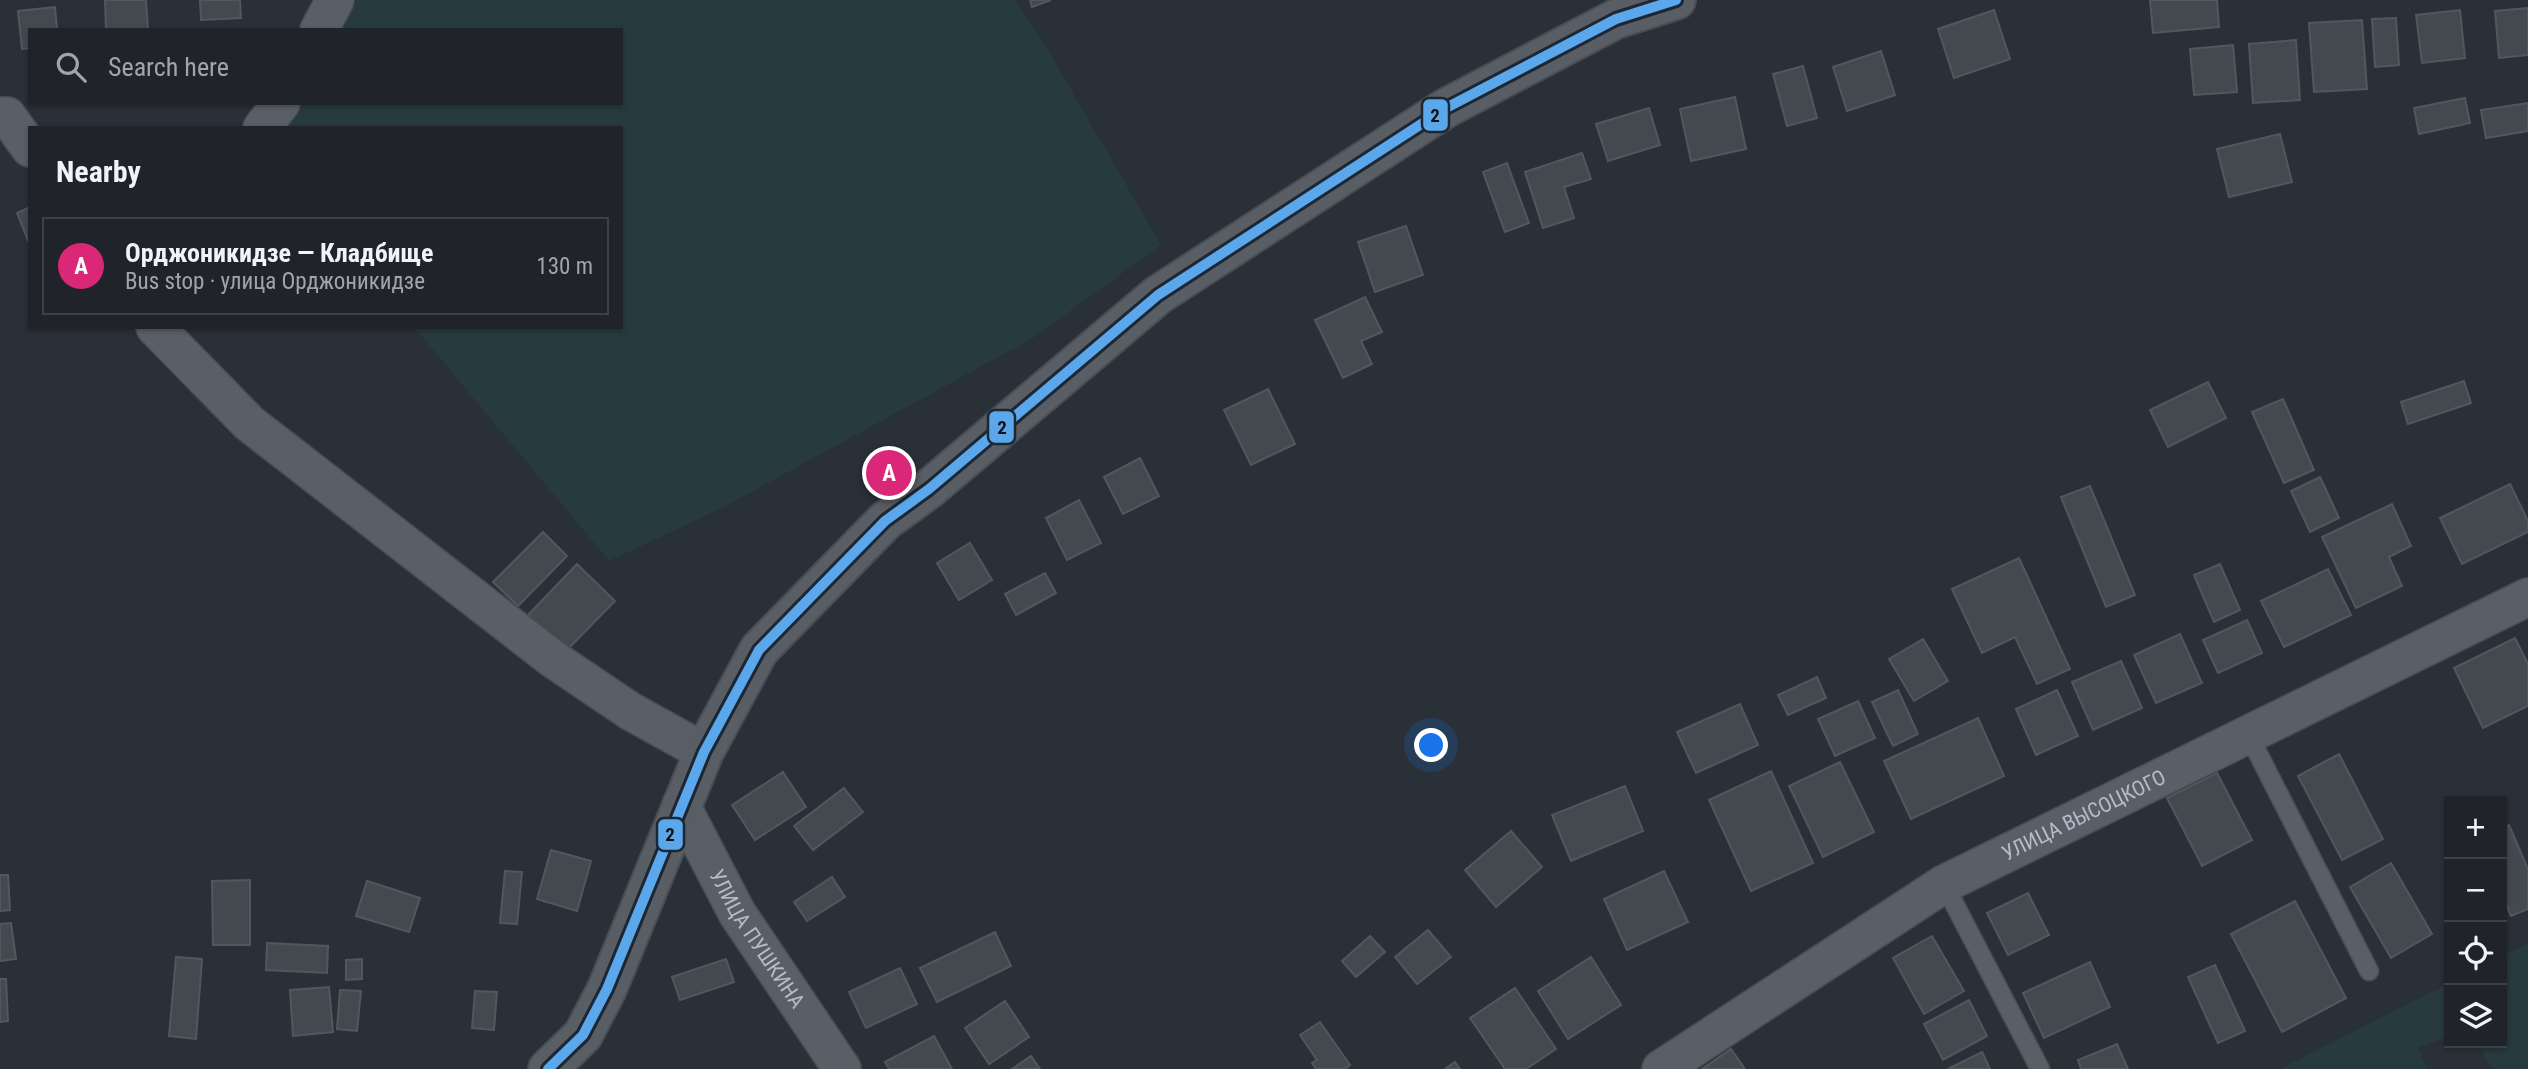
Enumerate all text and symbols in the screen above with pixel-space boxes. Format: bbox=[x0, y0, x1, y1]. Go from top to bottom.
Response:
search box bbox=[28, 28, 623, 105]
icon: search bbox=[52, 48, 90, 86]
text: Search here bbox=[108, 52, 229, 82]
line badge: 2 bbox=[1422, 98, 1449, 132]
text: 2 bbox=[1430, 104, 1440, 127]
text: Nearby bbox=[56, 154, 141, 189]
text: Орджоникидзе — Кладбище bbox=[125, 238, 433, 268]
text: A bbox=[74, 253, 88, 280]
text: 130 m bbox=[536, 253, 593, 280]
text: Bus stop · улица Орджоникидзе bbox=[125, 268, 425, 295]
line badge: 2 bbox=[988, 410, 1015, 444]
text: 2 bbox=[997, 416, 1007, 439]
pin: A bbox=[866, 447, 912, 499]
your location bbox=[1414, 728, 1448, 762]
street label: УЛИЦА ВЫСОЦКОГО bbox=[1998, 765, 2170, 866]
map controls bbox=[2444, 796, 2507, 1048]
button: + bbox=[2444, 796, 2507, 859]
line badge: 2 bbox=[657, 818, 684, 851]
text: 2 bbox=[665, 823, 675, 846]
button: − bbox=[2444, 859, 2507, 922]
street label: УЛИЦА ПУШКИНА bbox=[705, 865, 809, 1013]
button: locate bbox=[2444, 922, 2507, 985]
button: layers bbox=[2444, 985, 2507, 1048]

